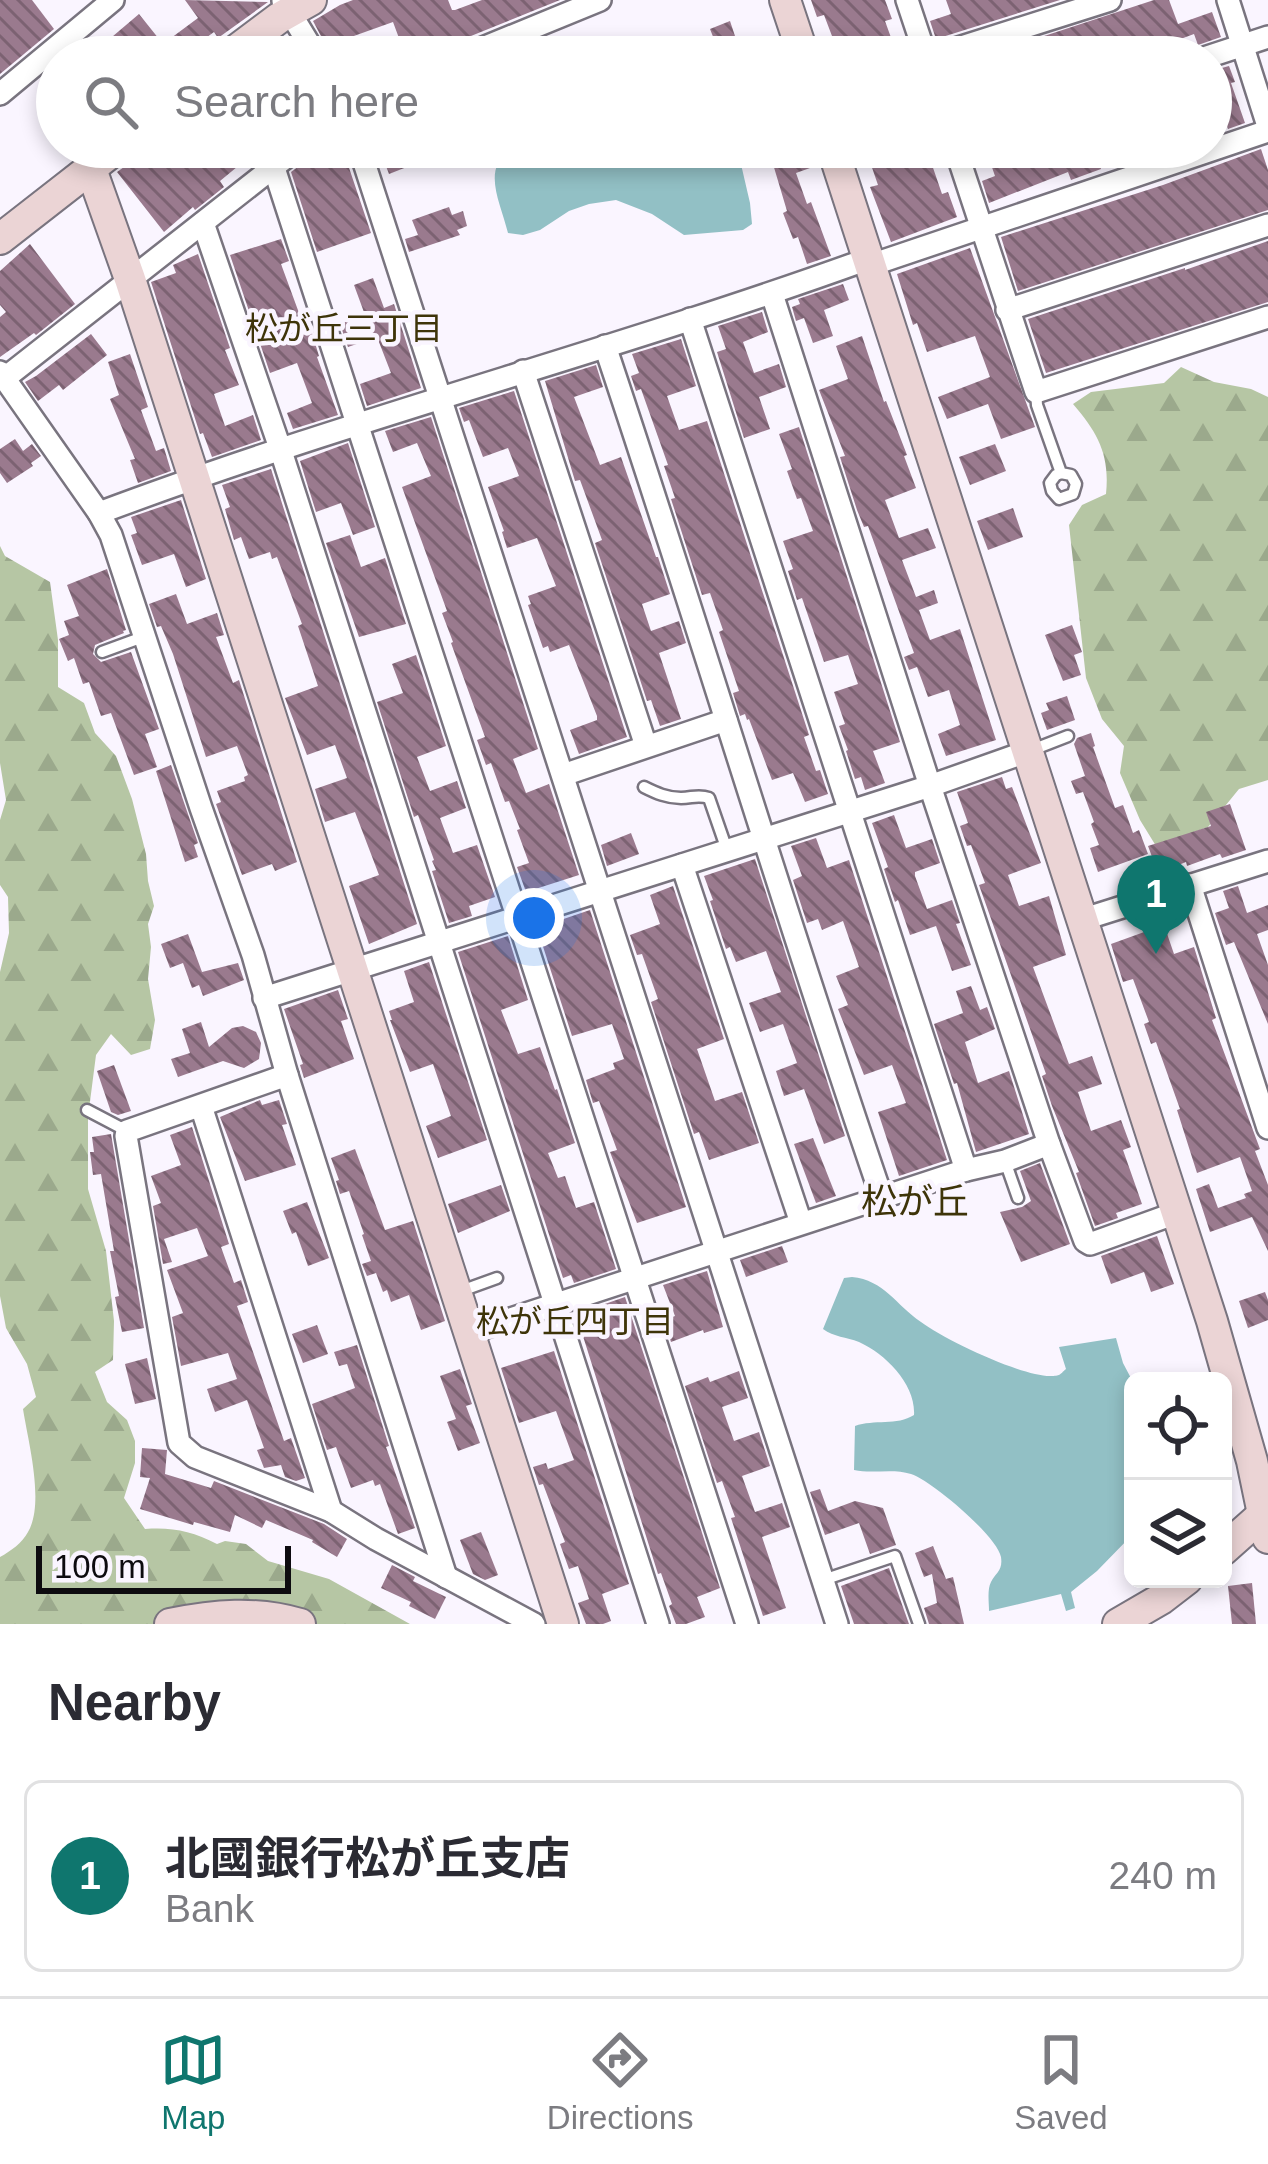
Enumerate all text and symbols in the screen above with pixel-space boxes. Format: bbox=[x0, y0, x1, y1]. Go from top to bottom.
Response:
search box bbox=[36, 36, 1232, 168]
icon: search bbox=[78, 69, 144, 135]
text: Search here bbox=[174, 76, 419, 127]
district label: 松が丘三丁目 bbox=[245, 310, 443, 347]
pin: 1 bbox=[1117, 855, 1195, 954]
your location bbox=[504, 888, 564, 948]
district label: 松が丘 bbox=[861, 1181, 969, 1222]
district label: 松が丘四丁目 bbox=[476, 1303, 674, 1340]
map controls bbox=[1124, 1372, 1232, 1588]
button: locate bbox=[1124, 1372, 1232, 1480]
button: layers bbox=[1124, 1480, 1232, 1588]
scale bar bbox=[36, 1540, 291, 1593]
text: 100 m bbox=[54, 1548, 146, 1585]
text: Nearby bbox=[48, 1674, 221, 1731]
text: 北國銀行松が丘支店 bbox=[165, 1833, 570, 1884]
text: 1 bbox=[79, 1854, 101, 1897]
text: 240 m bbox=[1109, 1854, 1217, 1897]
text: Bank bbox=[165, 1887, 254, 1930]
tab: Map bbox=[160, 2027, 226, 2137]
tab: Directions bbox=[547, 2027, 694, 2137]
tab: Saved bbox=[1014, 2027, 1108, 2137]

